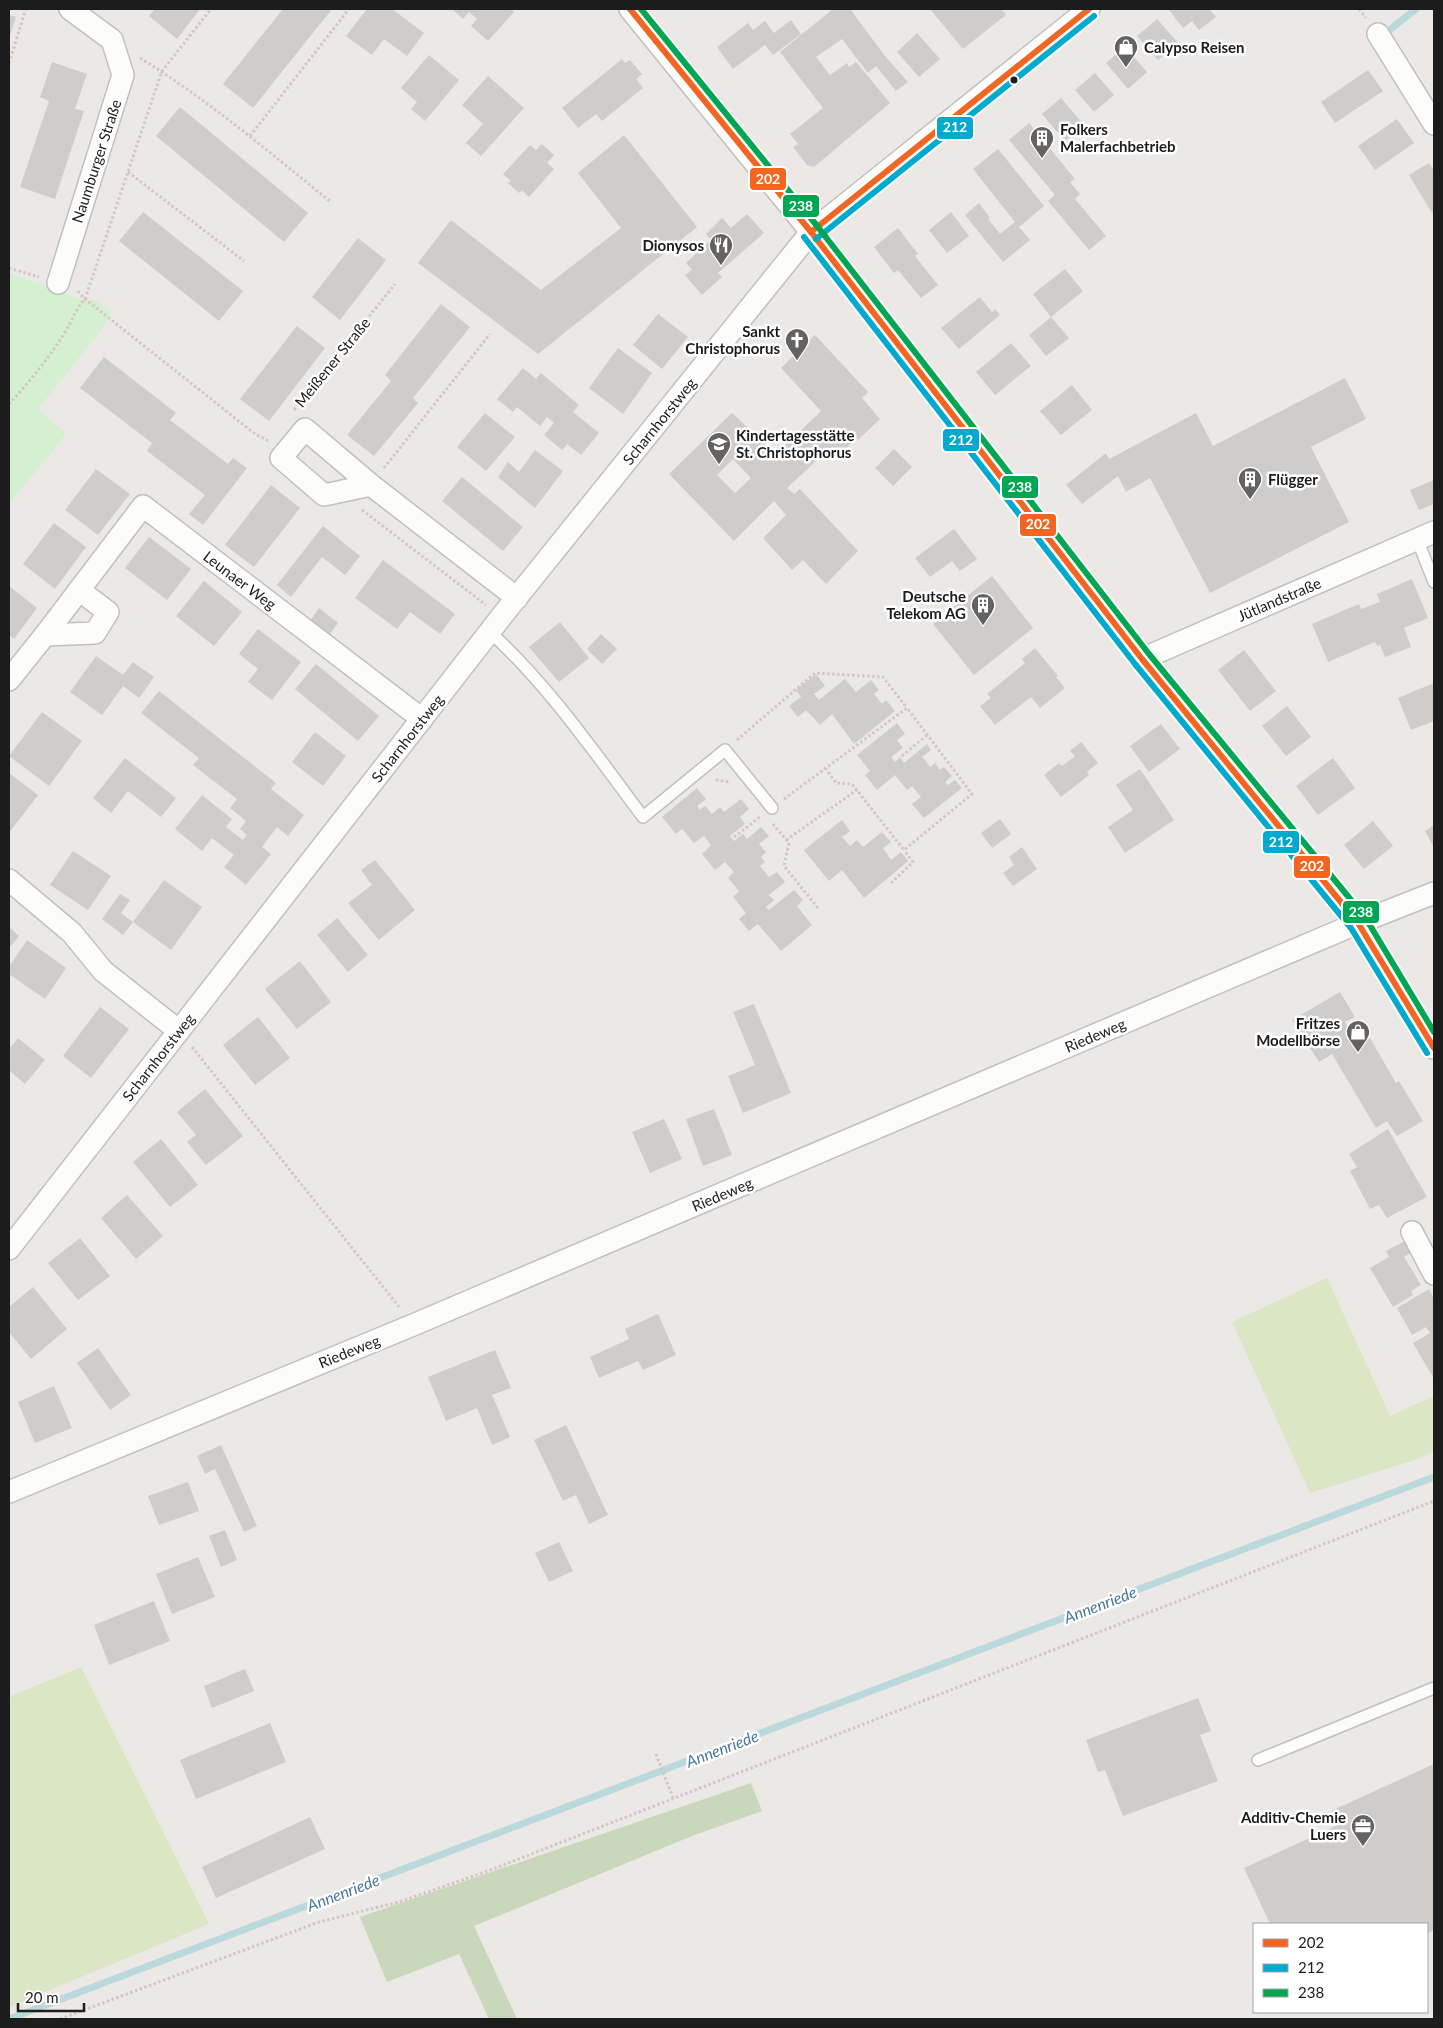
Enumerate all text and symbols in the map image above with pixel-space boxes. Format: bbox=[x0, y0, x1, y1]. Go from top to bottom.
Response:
shop icon: Calypso Reisen bbox=[1113, 34, 1139, 68]
place label: Calypso Reisen bbox=[1144, 38, 1245, 56]
unlabelled marker bbox=[1009, 75, 1019, 85]
street label: Naumburger Straße bbox=[68, 97, 124, 225]
line badge: 212 bbox=[936, 116, 974, 140]
text: 212 bbox=[943, 118, 967, 135]
place label: Folkers Malerfachbetrieb bbox=[1060, 120, 1176, 155]
building icon: Folkers Malerfachbetrieb bbox=[1029, 125, 1055, 159]
line badge: 202 bbox=[749, 167, 787, 191]
text: 202 bbox=[756, 170, 780, 187]
line badge: 238 bbox=[782, 194, 820, 218]
text: 238 bbox=[789, 197, 813, 214]
restaurant icon: Dionysos bbox=[708, 232, 734, 266]
place label: Dionysos bbox=[642, 236, 704, 254]
street label: Meißener Straße bbox=[290, 314, 374, 410]
place label: Sankt Christophorus bbox=[685, 322, 780, 357]
church icon: Sankt Christophorus bbox=[784, 327, 810, 361]
street label: Scharnhorstweg bbox=[618, 374, 700, 468]
place label: Kindertagesstätte St. Christophorus bbox=[736, 426, 854, 461]
line badge: 212 bbox=[942, 428, 980, 452]
school or university icon: Kindertagesstätte St. Christophorus bbox=[706, 431, 732, 465]
text: 212 bbox=[949, 431, 973, 448]
building icon: Flügger bbox=[1237, 466, 1263, 500]
place label: Flügger bbox=[1268, 470, 1318, 488]
line badge: 238 bbox=[1001, 475, 1039, 499]
text: 238 bbox=[1008, 478, 1032, 495]
line badge: 202 bbox=[1019, 513, 1057, 537]
text: 202 bbox=[1026, 515, 1050, 532]
street label: Leunaer Weg bbox=[200, 547, 280, 613]
street label: Jütlandstraße bbox=[1235, 573, 1324, 625]
place label: Deutsche Telekom AG bbox=[886, 587, 966, 622]
building icon: Deutsche Telekom AG bbox=[970, 592, 996, 626]
street label: Scharnhorstweg bbox=[367, 690, 447, 785]
line badge: 212 bbox=[1262, 830, 1300, 854]
text: 212 bbox=[1269, 833, 1293, 850]
line badge: 202 bbox=[1293, 855, 1331, 879]
text: 202 bbox=[1300, 857, 1324, 874]
line badge: 238 bbox=[1342, 900, 1380, 924]
text: 238 bbox=[1349, 903, 1373, 920]
street label: Scharnhorstweg bbox=[118, 1009, 198, 1104]
street label: Riedeweg bbox=[1062, 1014, 1128, 1056]
place label: Fritzes Modellbörse bbox=[1256, 1014, 1340, 1049]
shop icon: Fritzes Modellbörse bbox=[1345, 1019, 1371, 1053]
street label: Riedeweg bbox=[689, 1173, 755, 1215]
street label: Riedeweg bbox=[316, 1331, 382, 1371]
water label: Annenriede bbox=[1060, 1581, 1139, 1627]
water label: Annenriede bbox=[682, 1725, 761, 1771]
place label: Additiv-Chemie Luers bbox=[1240, 1808, 1346, 1843]
office icon: Additiv-Chemie Luers bbox=[1350, 1813, 1376, 1847]
water label: Annenriede bbox=[303, 1869, 382, 1915]
legend bbox=[1253, 1923, 1428, 2013]
text: 202 bbox=[1298, 1933, 1324, 1951]
text: 212 bbox=[1298, 1958, 1324, 1976]
scale bar bbox=[18, 1980, 84, 2012]
text: 238 bbox=[1298, 1983, 1324, 2001]
text: 20 m bbox=[25, 1988, 59, 2006]

